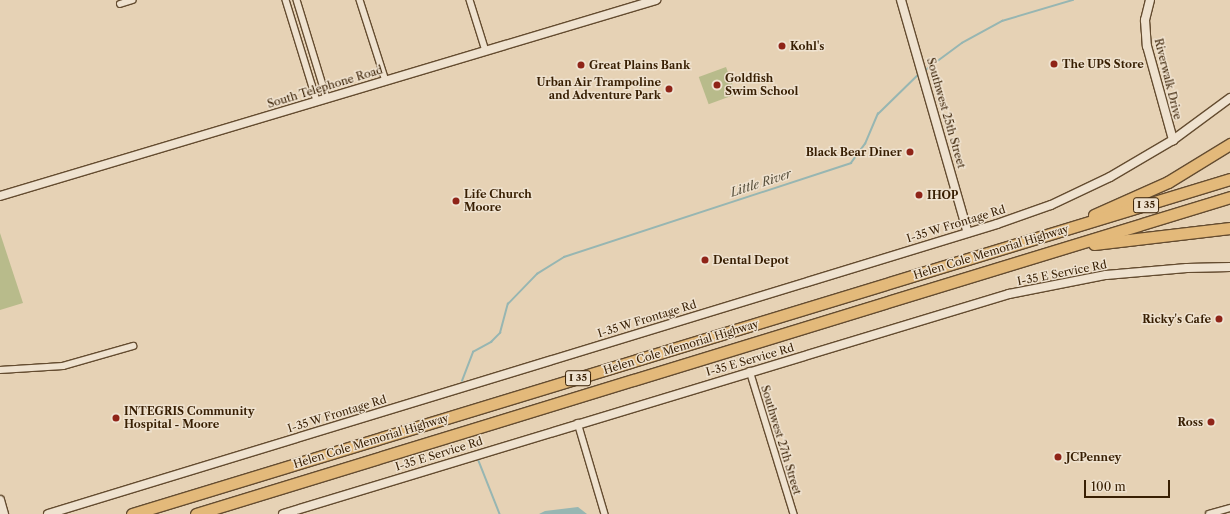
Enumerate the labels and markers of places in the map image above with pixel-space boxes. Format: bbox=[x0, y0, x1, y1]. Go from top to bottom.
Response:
place label: Kohl's bbox=[790, 39, 824, 53]
marker: Kohl's bbox=[777, 41, 787, 51]
place label: The UPS Store bbox=[1062, 57, 1144, 71]
place label: Great Plains Bank bbox=[589, 58, 690, 72]
marker: The UPS Store bbox=[1049, 59, 1059, 69]
marker: Great Plains Bank bbox=[576, 60, 586, 70]
place label: Goldfish Swim School bbox=[725, 72, 798, 98]
place label: Urban Air Trampoline and Adventure Park bbox=[536, 76, 661, 102]
marker: Goldfish Swim School bbox=[712, 80, 722, 90]
marker: Urban Air Trampoline and Adventure Park bbox=[664, 84, 674, 94]
place label: Black Bear Diner bbox=[805, 145, 902, 159]
marker: Black Bear Diner bbox=[905, 147, 915, 157]
place label: Life Church Moore bbox=[464, 188, 532, 214]
place label: IHOP bbox=[927, 188, 958, 202]
marker: IHOP bbox=[914, 190, 924, 200]
marker: Life Church Moore bbox=[451, 196, 461, 206]
place label: Dental Depot bbox=[713, 253, 789, 267]
marker: Dental Depot bbox=[700, 255, 710, 265]
place label: Ricky's Cafe bbox=[1142, 312, 1211, 326]
marker: Ricky's Cafe bbox=[1214, 314, 1224, 324]
place label: INTEGRIS Community Hospital - Moore bbox=[124, 405, 254, 431]
marker: INTEGRIS Community Hospital - Moore bbox=[111, 413, 121, 423]
place label: Ross bbox=[1177, 415, 1203, 429]
marker: Ross bbox=[1206, 417, 1216, 427]
place label: JCPenney bbox=[1066, 450, 1121, 464]
marker: JCPenney bbox=[1053, 452, 1063, 462]

